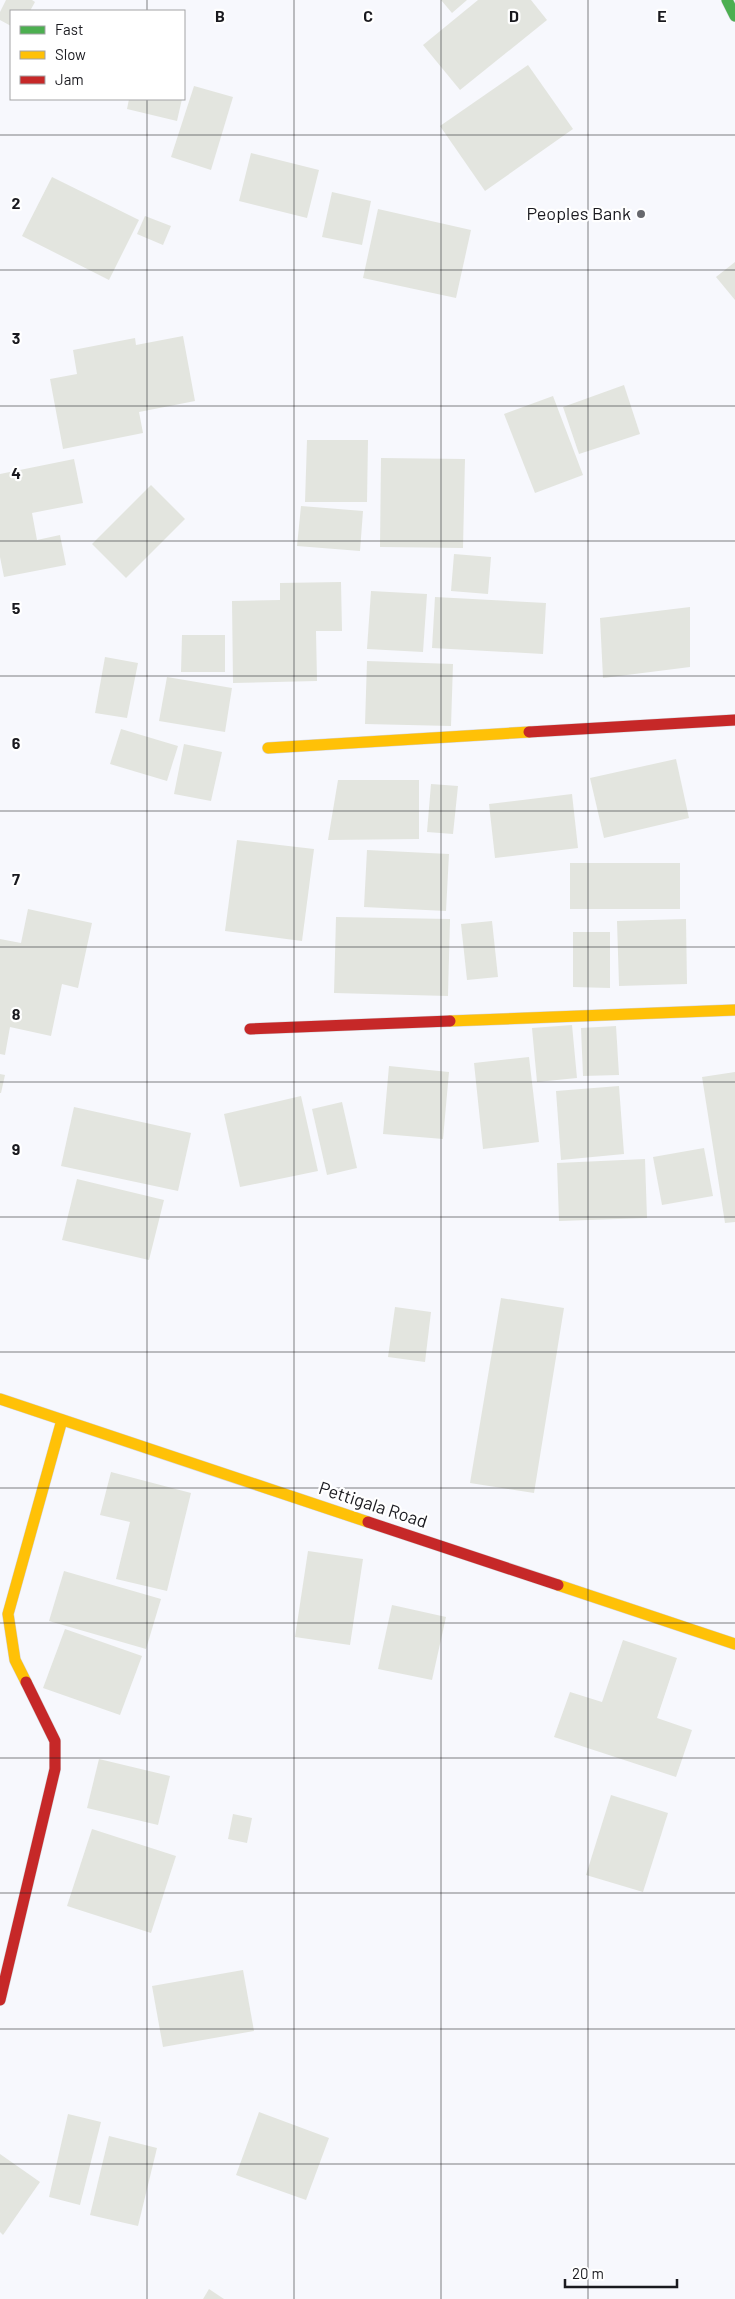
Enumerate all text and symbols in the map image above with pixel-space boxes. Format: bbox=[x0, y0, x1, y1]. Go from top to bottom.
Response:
text: B bbox=[215, 6, 225, 25]
text: C bbox=[363, 6, 373, 25]
text: D bbox=[509, 6, 519, 25]
text: E bbox=[657, 6, 667, 25]
legend bbox=[10, 10, 185, 100]
text: Fast bbox=[55, 20, 83, 38]
text: Slow bbox=[55, 45, 86, 63]
text: Jam bbox=[55, 70, 84, 88]
text: 2 bbox=[12, 193, 21, 212]
place label: Peoples Bank bbox=[526, 202, 631, 224]
marker: Peoples Bank bbox=[635, 208, 647, 220]
text: 3 bbox=[12, 328, 20, 347]
text: 4 bbox=[11, 463, 21, 482]
text: 5 bbox=[12, 598, 21, 617]
text: 6 bbox=[12, 733, 21, 752]
text: 7 bbox=[12, 869, 20, 888]
text: 8 bbox=[12, 1004, 21, 1023]
text: 9 bbox=[12, 1139, 20, 1158]
street label: Pettigala Road bbox=[316, 1476, 430, 1532]
scale bar bbox=[565, 2256, 678, 2288]
text: 20 m bbox=[572, 2264, 604, 2282]

